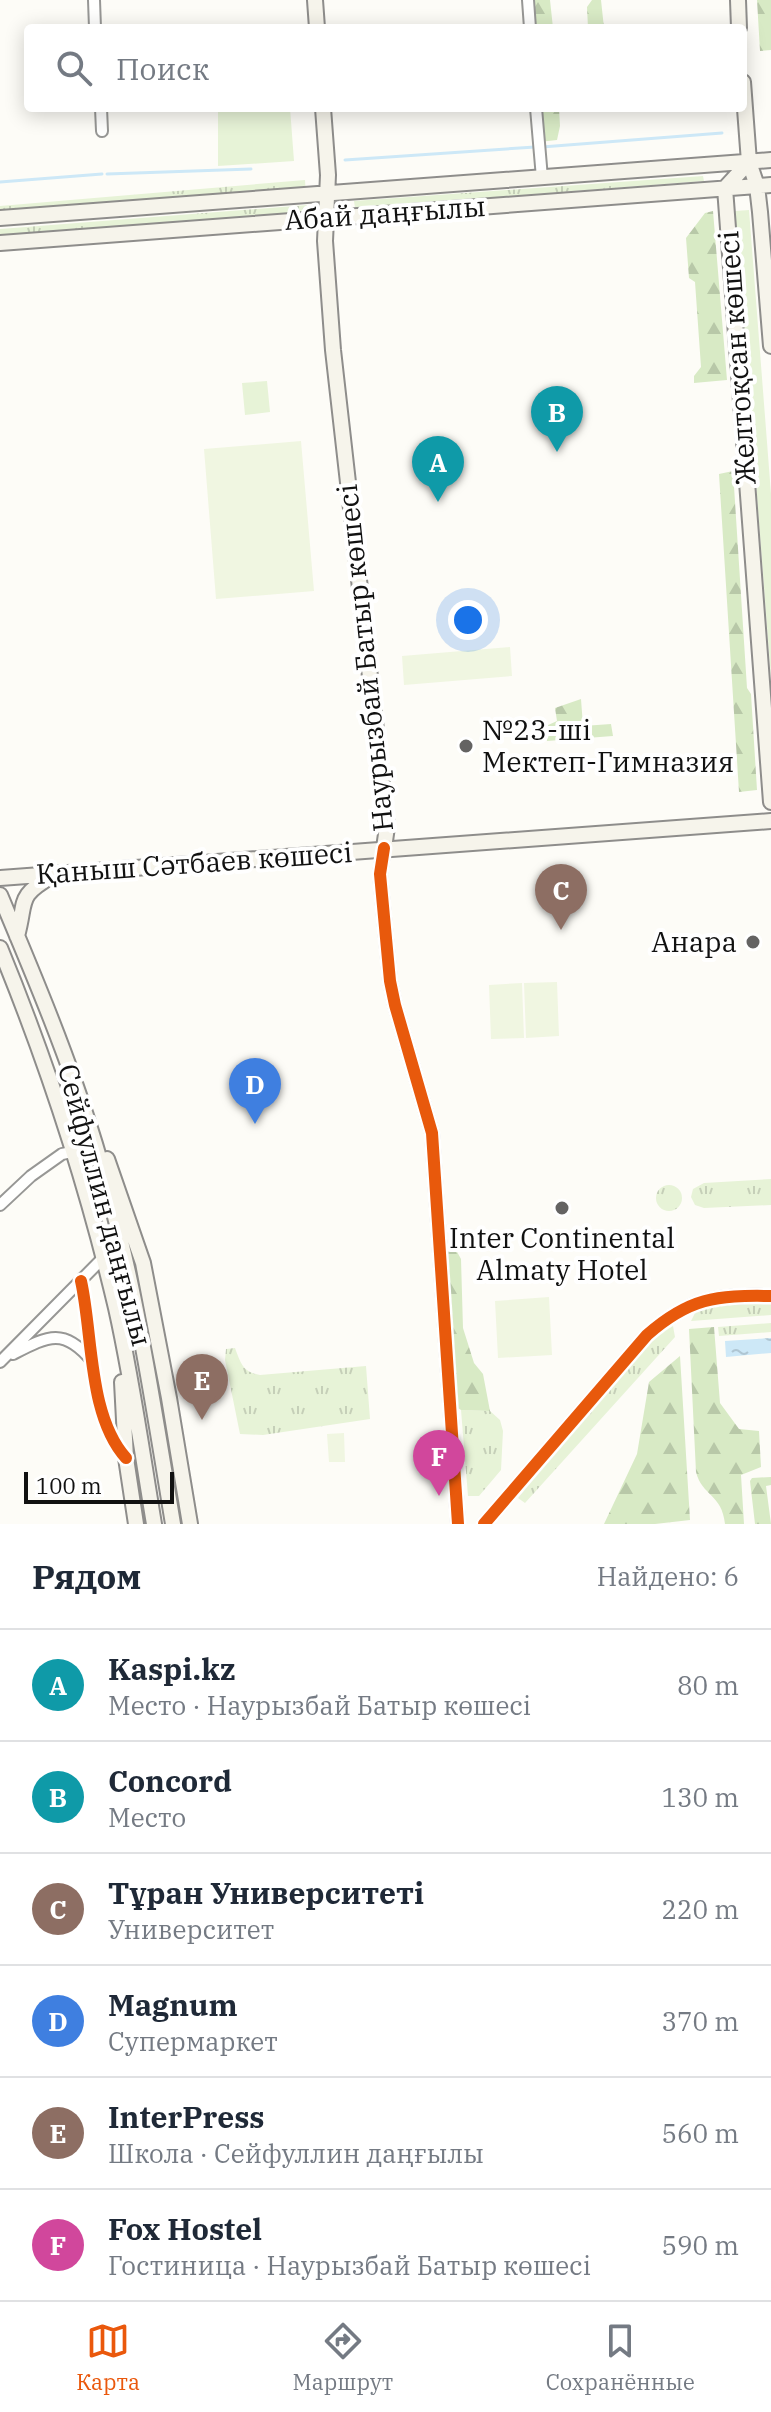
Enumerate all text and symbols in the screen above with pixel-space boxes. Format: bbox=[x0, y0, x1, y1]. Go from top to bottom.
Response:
search box bbox=[24, 24, 747, 112]
icon: search bbox=[52, 46, 96, 90]
text: Поиск bbox=[116, 49, 209, 88]
street label: Абай даңғылы bbox=[283, 187, 487, 238]
street label: Желтоқсан көшесі bbox=[709, 230, 764, 486]
pin: B bbox=[531, 386, 583, 452]
pin: A bbox=[412, 436, 464, 502]
street label: Наурызбай Батыр көшесі bbox=[328, 482, 401, 834]
your location bbox=[448, 600, 488, 640]
place label: №23-ші Мектеп-Гимназия bbox=[482, 711, 734, 780]
marker: №23-ші Мектеп-Гимназия bbox=[457, 737, 475, 755]
street label: Қаныш Сәтбаев көшесі bbox=[35, 833, 353, 892]
pin: C bbox=[535, 864, 587, 930]
place label: Анара bbox=[651, 923, 737, 960]
marker: Анара bbox=[744, 933, 762, 951]
pin: D bbox=[229, 1058, 281, 1124]
street label: Сейфуллин даңғылы bbox=[50, 1060, 161, 1350]
marker: Inter Continental Almaty Hotel bbox=[553, 1199, 571, 1217]
place label: Inter Continental Almaty Hotel bbox=[449, 1219, 675, 1288]
pin: E bbox=[176, 1354, 228, 1420]
pin: F bbox=[413, 1430, 465, 1496]
scale bar bbox=[24, 1468, 174, 1504]
text: 100 m bbox=[36, 1471, 102, 1500]
text: Рядом bbox=[32, 1554, 141, 1598]
text: Найдено: 6 bbox=[597, 1559, 739, 1593]
text: Kaspi.kz bbox=[108, 1649, 235, 1688]
text: A bbox=[49, 1668, 67, 1702]
text: 80 m bbox=[677, 1668, 739, 1702]
text: Место · Наурызбай Батыр көшесі bbox=[108, 1688, 531, 1722]
text: Concord bbox=[108, 1761, 232, 1800]
text: B bbox=[49, 1780, 67, 1814]
text: 130 m bbox=[661, 1780, 739, 1814]
text: Место bbox=[108, 1800, 186, 1834]
text: Тұран Университеті bbox=[108, 1873, 424, 1912]
text: C bbox=[49, 1892, 67, 1926]
text: 220 m bbox=[661, 1892, 739, 1926]
text: Университет bbox=[108, 1912, 274, 1946]
text: Magnum bbox=[108, 1985, 238, 2024]
text: D bbox=[48, 2004, 68, 2038]
text: 370 m bbox=[661, 2004, 739, 2038]
text: Супермаркет bbox=[108, 2024, 278, 2058]
text: InterPress bbox=[108, 2097, 265, 2136]
text: E bbox=[49, 2116, 67, 2150]
text: 560 m bbox=[661, 2116, 739, 2150]
text: Школа · Сейфуллин даңғылы bbox=[108, 2136, 484, 2170]
text: Fox Hostel bbox=[108, 2209, 262, 2248]
text: F bbox=[50, 2228, 66, 2262]
text: 590 m bbox=[661, 2228, 739, 2262]
text: Гостиница · Наурызбай Батыр көшесі bbox=[108, 2248, 591, 2282]
tab: Карта bbox=[76, 2319, 140, 2396]
tab: Маршрут bbox=[293, 2319, 393, 2396]
tab: Сохранённые bbox=[546, 2319, 695, 2396]

